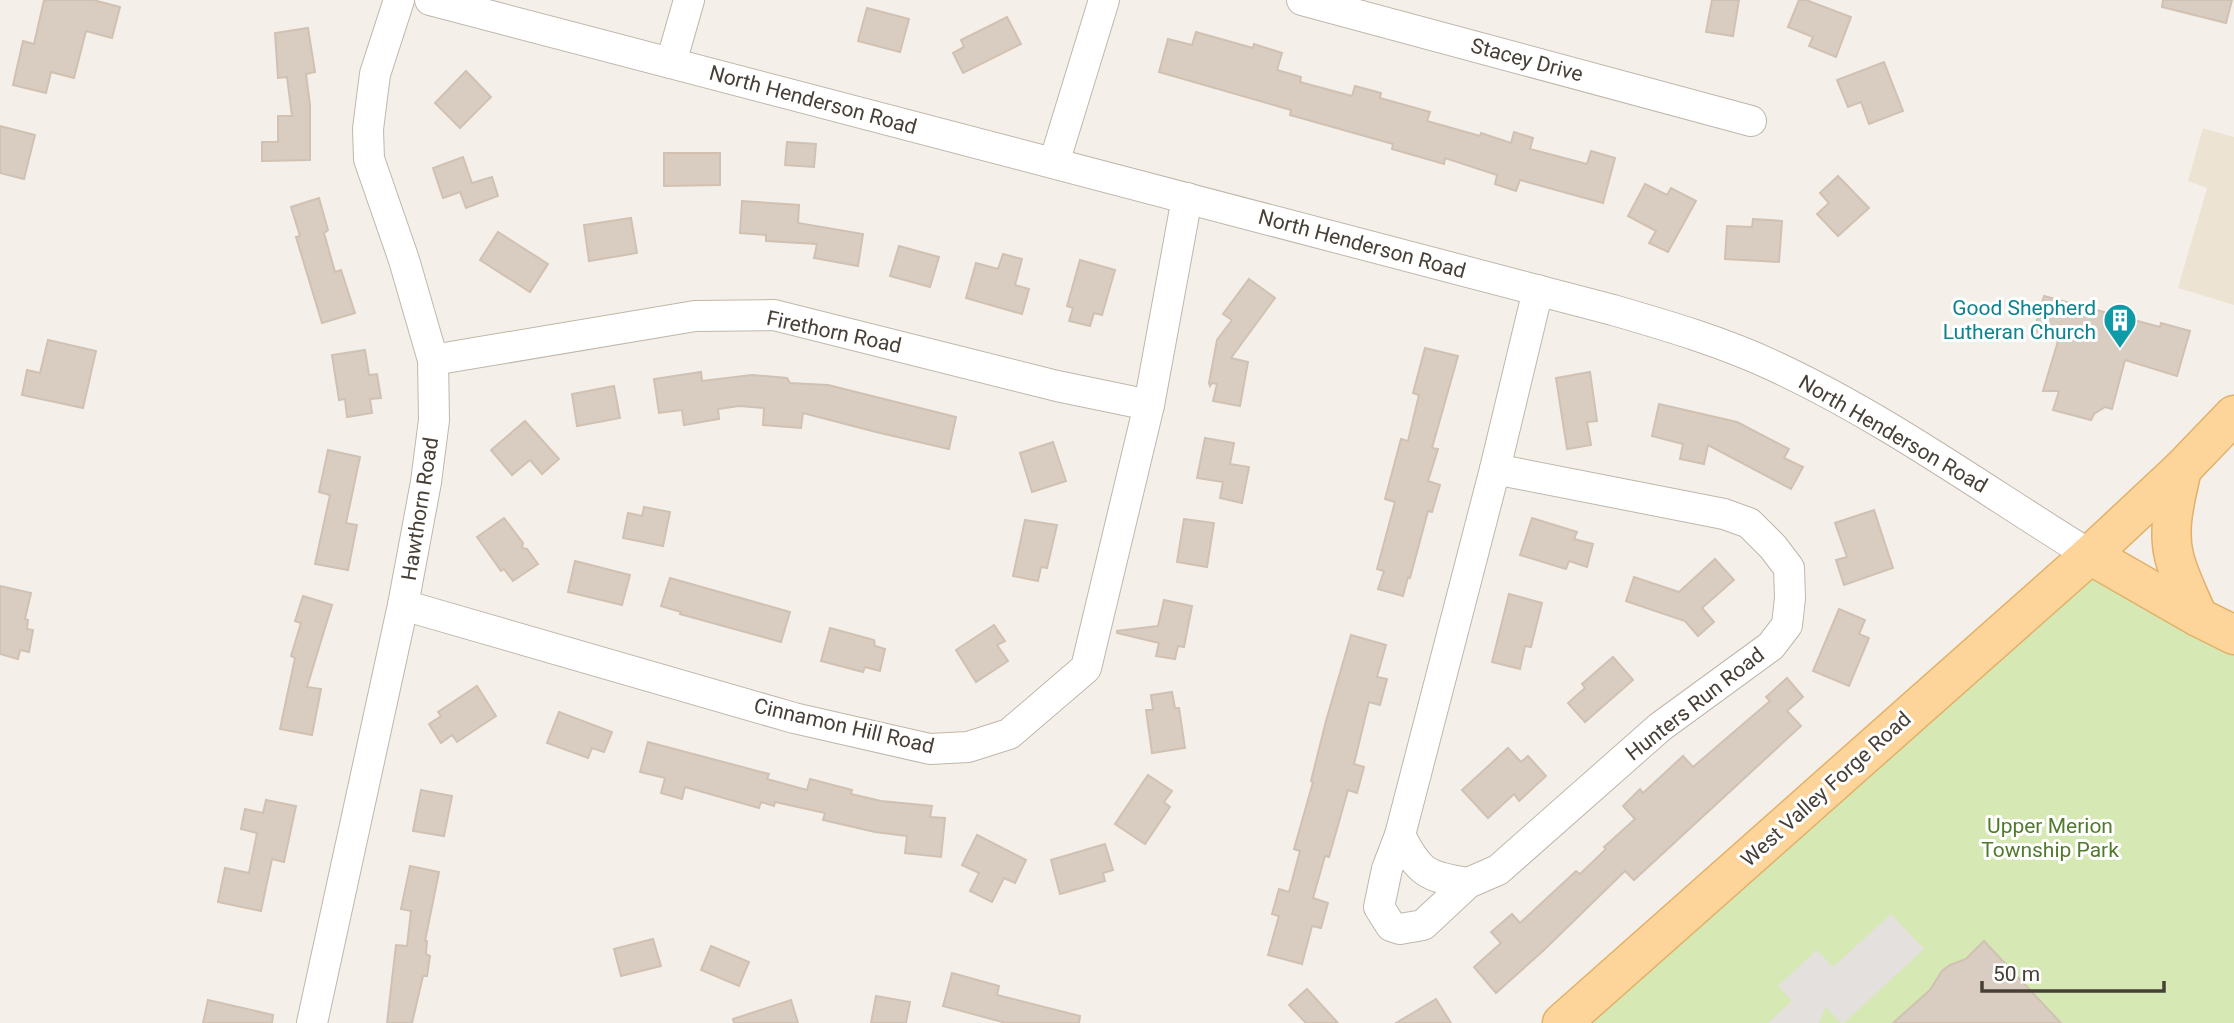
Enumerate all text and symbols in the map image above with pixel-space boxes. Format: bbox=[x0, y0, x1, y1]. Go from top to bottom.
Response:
street label: Stacey Drive bbox=[1468, 34, 1586, 86]
street label: North Henderson Road bbox=[707, 61, 919, 139]
street label: North Henderson Road bbox=[1256, 205, 1468, 283]
place label: Good Shepherd Lutheran Church bbox=[1943, 296, 2096, 344]
building icon: Good Shepherd Lutheran Church bbox=[2101, 301, 2139, 350]
street label: Firethorn Road bbox=[764, 306, 904, 358]
street label: North Henderson Road bbox=[1794, 370, 1992, 498]
street label: Hawthorn Road bbox=[397, 436, 443, 582]
street label: Hunters Run Road bbox=[1621, 643, 1769, 765]
street label: Cinnamon Hill Road bbox=[752, 694, 936, 758]
street label: West Valley Forge Road bbox=[1736, 707, 1916, 871]
park label: Upper Merion Township Park bbox=[1981, 814, 2119, 862]
scale bar bbox=[1982, 950, 2164, 994]
text: 50 m bbox=[1993, 962, 2040, 986]

